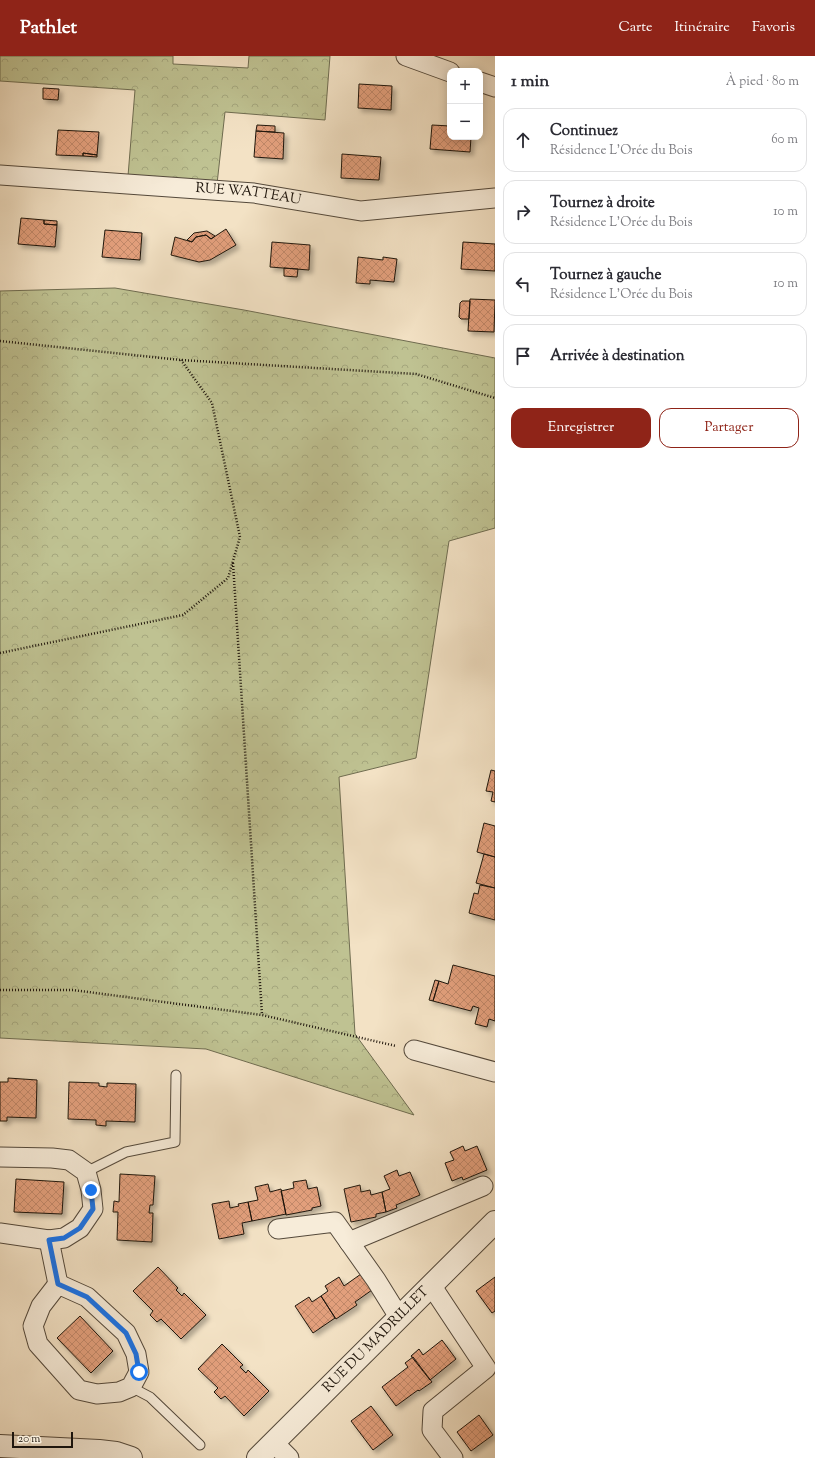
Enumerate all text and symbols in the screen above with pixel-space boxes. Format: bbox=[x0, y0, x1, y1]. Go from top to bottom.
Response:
text: Pathlet bbox=[20, 15, 77, 42]
text: Carte bbox=[619, 18, 652, 38]
text: Itinéraire bbox=[674, 18, 730, 38]
text: Favoris bbox=[752, 18, 795, 38]
map controls bbox=[447, 68, 483, 140]
button: + bbox=[447, 68, 483, 104]
text: 1 min bbox=[511, 70, 549, 94]
text: À pied · 80 m bbox=[726, 73, 799, 91]
button: − bbox=[447, 104, 483, 140]
text: Continuez bbox=[550, 121, 618, 142]
icon: ahead bbox=[512, 129, 534, 151]
text: 60 m bbox=[771, 131, 798, 149]
text: Résidence L'Orée du Bois bbox=[550, 142, 693, 160]
street label: RUE WATTEAU bbox=[195, 179, 303, 211]
text: Tournez à droite bbox=[550, 193, 655, 214]
icon: right bbox=[512, 201, 534, 223]
text: 10 m bbox=[773, 203, 798, 221]
text: Résidence L'Orée du Bois bbox=[550, 214, 693, 232]
text: Tournez à gauche bbox=[550, 265, 661, 286]
icon: left bbox=[512, 273, 534, 295]
text: 10 m bbox=[773, 275, 798, 293]
text: Résidence L'Orée du Bois bbox=[550, 286, 693, 304]
icon: arrive bbox=[512, 345, 534, 367]
text: Arrivée à destination bbox=[550, 346, 685, 367]
button: Enregistrer bbox=[511, 408, 651, 448]
button: Partager bbox=[659, 408, 799, 448]
route end bbox=[82, 1181, 100, 1199]
street label: RUE DU MADRILLET bbox=[319, 1283, 434, 1398]
route start bbox=[130, 1363, 148, 1381]
scale bar bbox=[12, 1430, 73, 1449]
text: 20 m bbox=[18, 1431, 40, 1447]

